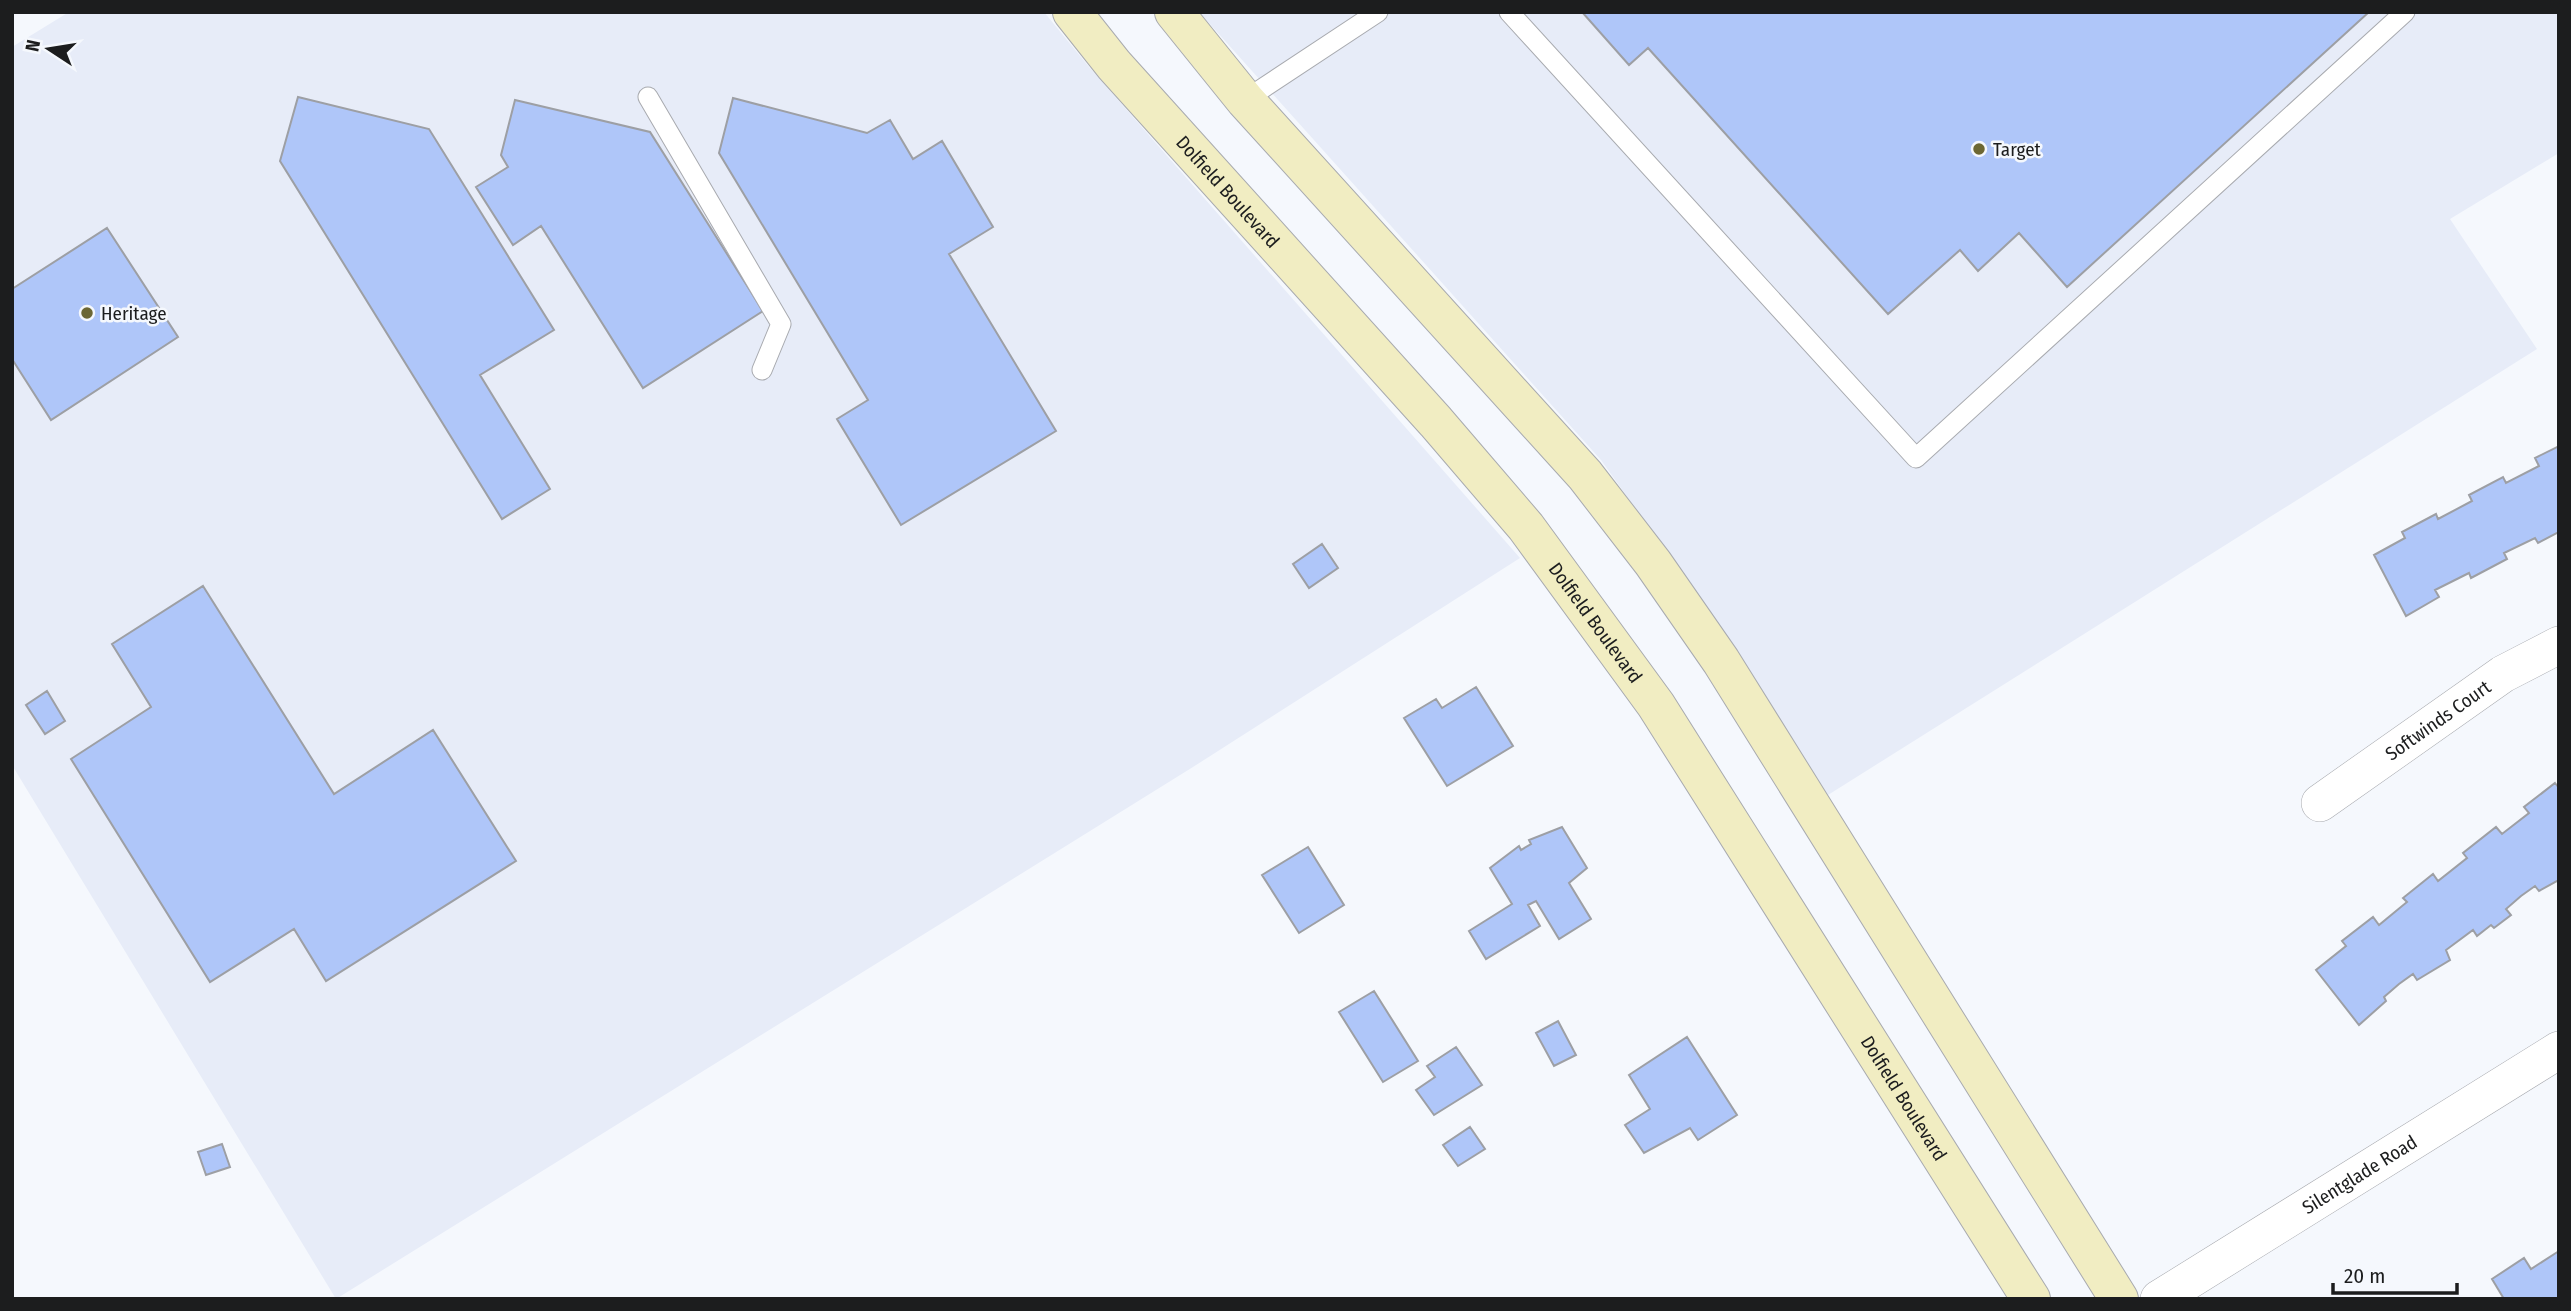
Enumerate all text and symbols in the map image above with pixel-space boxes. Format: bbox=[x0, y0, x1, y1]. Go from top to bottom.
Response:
north arrow bbox=[14, 14, 84, 84]
text: N bbox=[20, 38, 45, 54]
street label: Dolfield Boulevard bbox=[1172, 131, 1285, 252]
place label: Target bbox=[1993, 138, 2042, 161]
marker: Target bbox=[1971, 141, 1987, 157]
place label: Heritage bbox=[101, 302, 167, 325]
marker: Heritage bbox=[79, 305, 95, 321]
street label: Dolfield Boulevard bbox=[1544, 558, 1647, 687]
street label: Softwinds Court bbox=[2381, 675, 2495, 765]
street label: Dolfield Boulevard bbox=[1856, 1031, 1952, 1165]
street label: Silentglade Road bbox=[2298, 1130, 2421, 1219]
scale bar bbox=[2333, 1252, 2457, 1296]
text: 20 m bbox=[2344, 1263, 2385, 1289]

